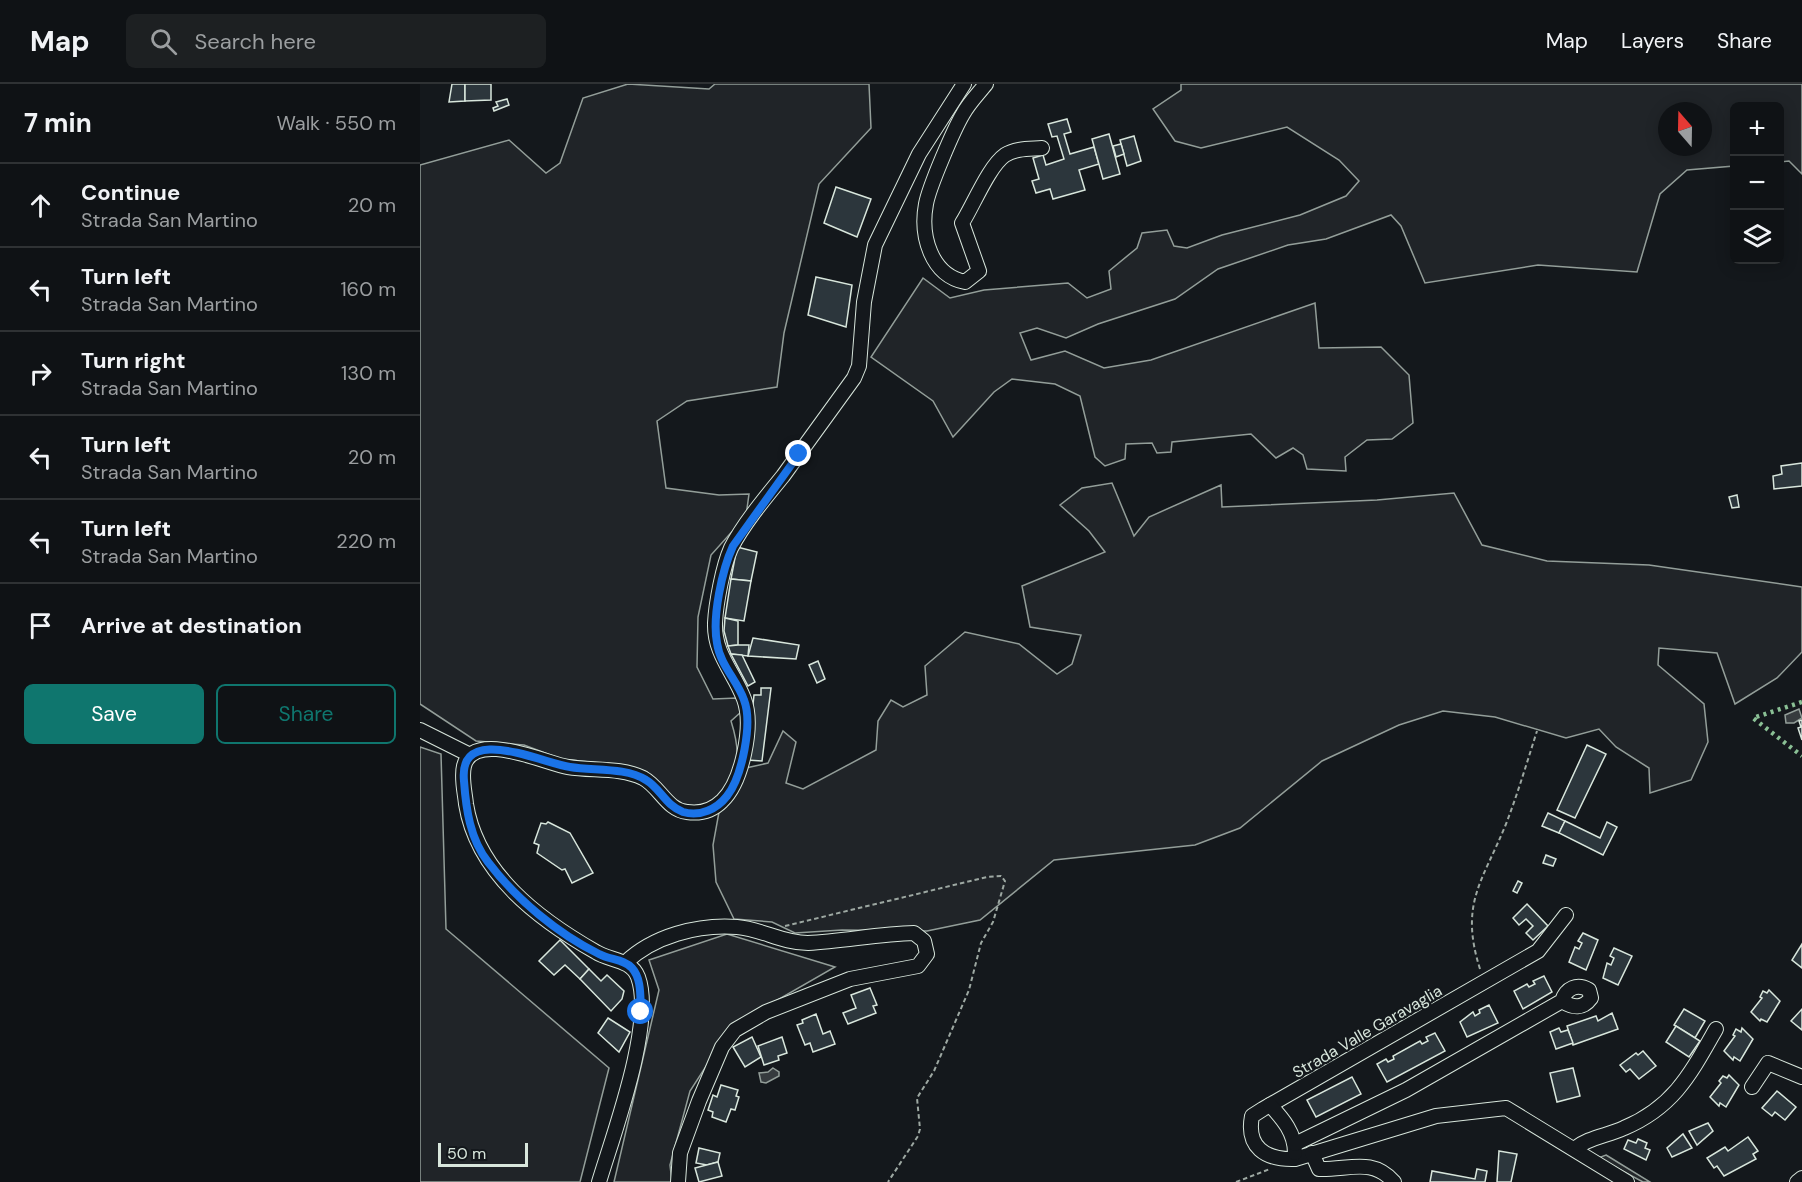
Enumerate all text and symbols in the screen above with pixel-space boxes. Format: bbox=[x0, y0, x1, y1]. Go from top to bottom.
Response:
search box bbox=[126, 14, 546, 68]
text: Map bbox=[30, 23, 90, 60]
icon: search bbox=[147, 25, 180, 58]
text: Search here bbox=[195, 27, 316, 56]
text: Map bbox=[1546, 27, 1588, 55]
text: Layers bbox=[1621, 27, 1684, 55]
text: Share bbox=[1717, 27, 1772, 55]
north arrow bbox=[1658, 102, 1712, 156]
map controls bbox=[1730, 102, 1784, 264]
button: + bbox=[1730, 102, 1784, 156]
text: 7 min bbox=[24, 106, 92, 140]
text: Walk · 550 m bbox=[276, 110, 396, 136]
button: − bbox=[1730, 156, 1784, 210]
text: Continue bbox=[81, 178, 180, 207]
icon: ahead bbox=[24, 189, 57, 222]
text: 20 m bbox=[348, 192, 396, 218]
text: Strada San Martino bbox=[81, 207, 258, 233]
button: layers bbox=[1730, 210, 1784, 264]
text: Turn left bbox=[81, 262, 171, 291]
icon: left bbox=[24, 273, 57, 306]
text: 160 m bbox=[340, 276, 396, 302]
text: Strada San Martino bbox=[81, 291, 258, 317]
text: Turn right bbox=[81, 346, 186, 375]
icon: right bbox=[24, 357, 57, 390]
text: 130 m bbox=[341, 360, 396, 386]
text: Strada San Martino bbox=[81, 375, 258, 401]
text: Turn left bbox=[81, 430, 171, 459]
route end bbox=[785, 440, 811, 466]
icon: left bbox=[24, 441, 57, 474]
text: 20 m bbox=[348, 444, 396, 470]
text: Strada San Martino bbox=[81, 459, 258, 485]
text: Turn left bbox=[81, 514, 171, 543]
icon: left bbox=[24, 525, 57, 558]
text: 220 m bbox=[336, 528, 396, 554]
text: Strada San Martino bbox=[81, 543, 258, 569]
icon: arrive bbox=[24, 609, 57, 642]
text: Arrive at destination bbox=[81, 611, 302, 640]
button: Save bbox=[24, 684, 204, 744]
button: Share bbox=[216, 684, 396, 744]
street label: Strada Valle Garavaglia bbox=[1289, 980, 1446, 1083]
route start bbox=[627, 998, 653, 1024]
scale bar bbox=[438, 1140, 528, 1168]
text: 50 m bbox=[447, 1143, 486, 1164]

